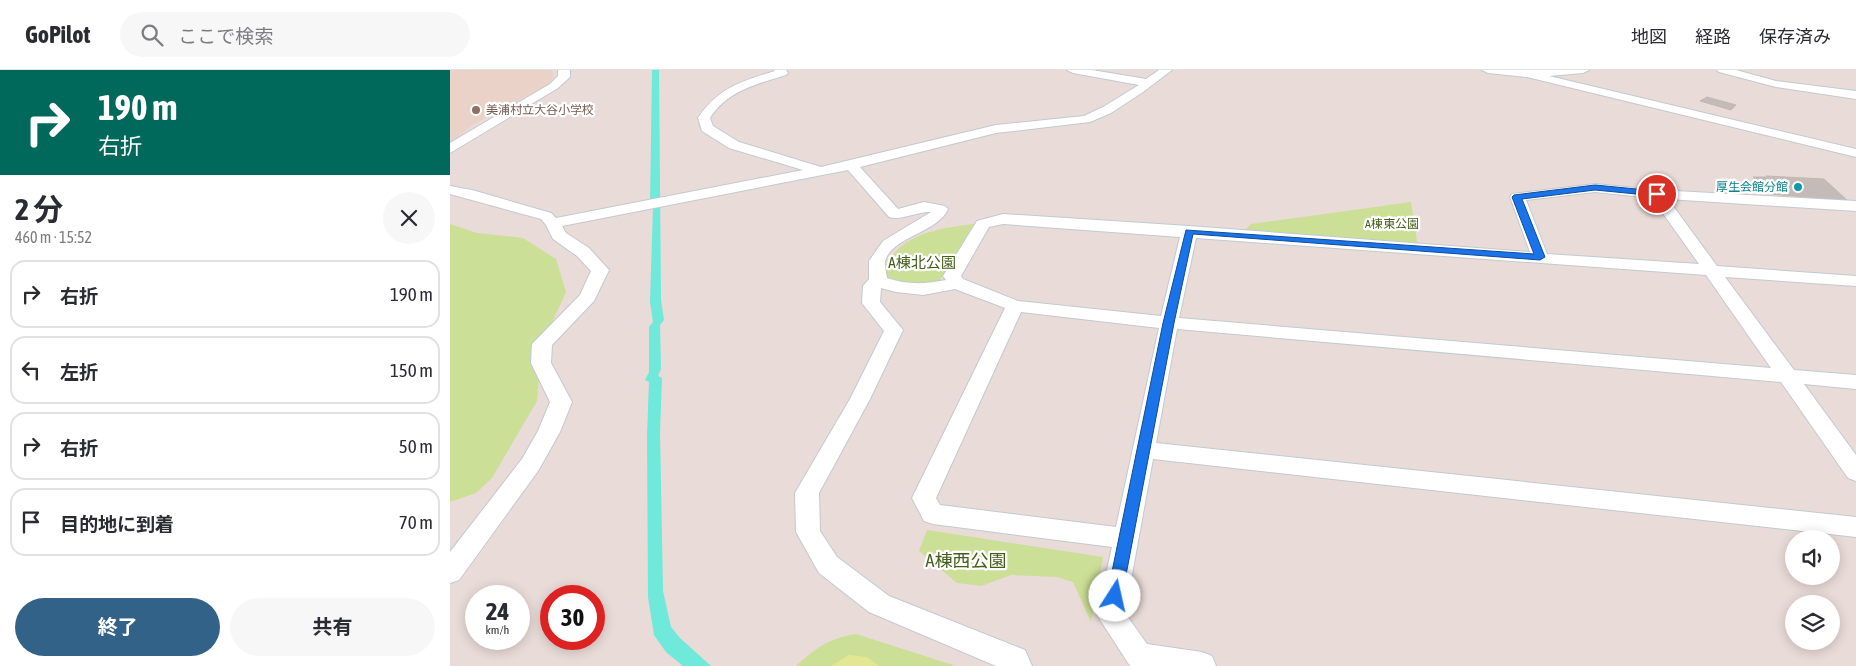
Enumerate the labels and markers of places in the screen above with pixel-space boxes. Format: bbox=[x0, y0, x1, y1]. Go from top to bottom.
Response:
place label: 美浦村立大谷小学校 bbox=[486, 103, 594, 117]
marker: 美浦村立大谷小学校 bbox=[470, 104, 482, 116]
pin bbox=[1636, 173, 1678, 215]
place label: 厚生会館分館 bbox=[1716, 180, 1788, 194]
marker: 厚生会館分館 bbox=[1792, 181, 1804, 193]

